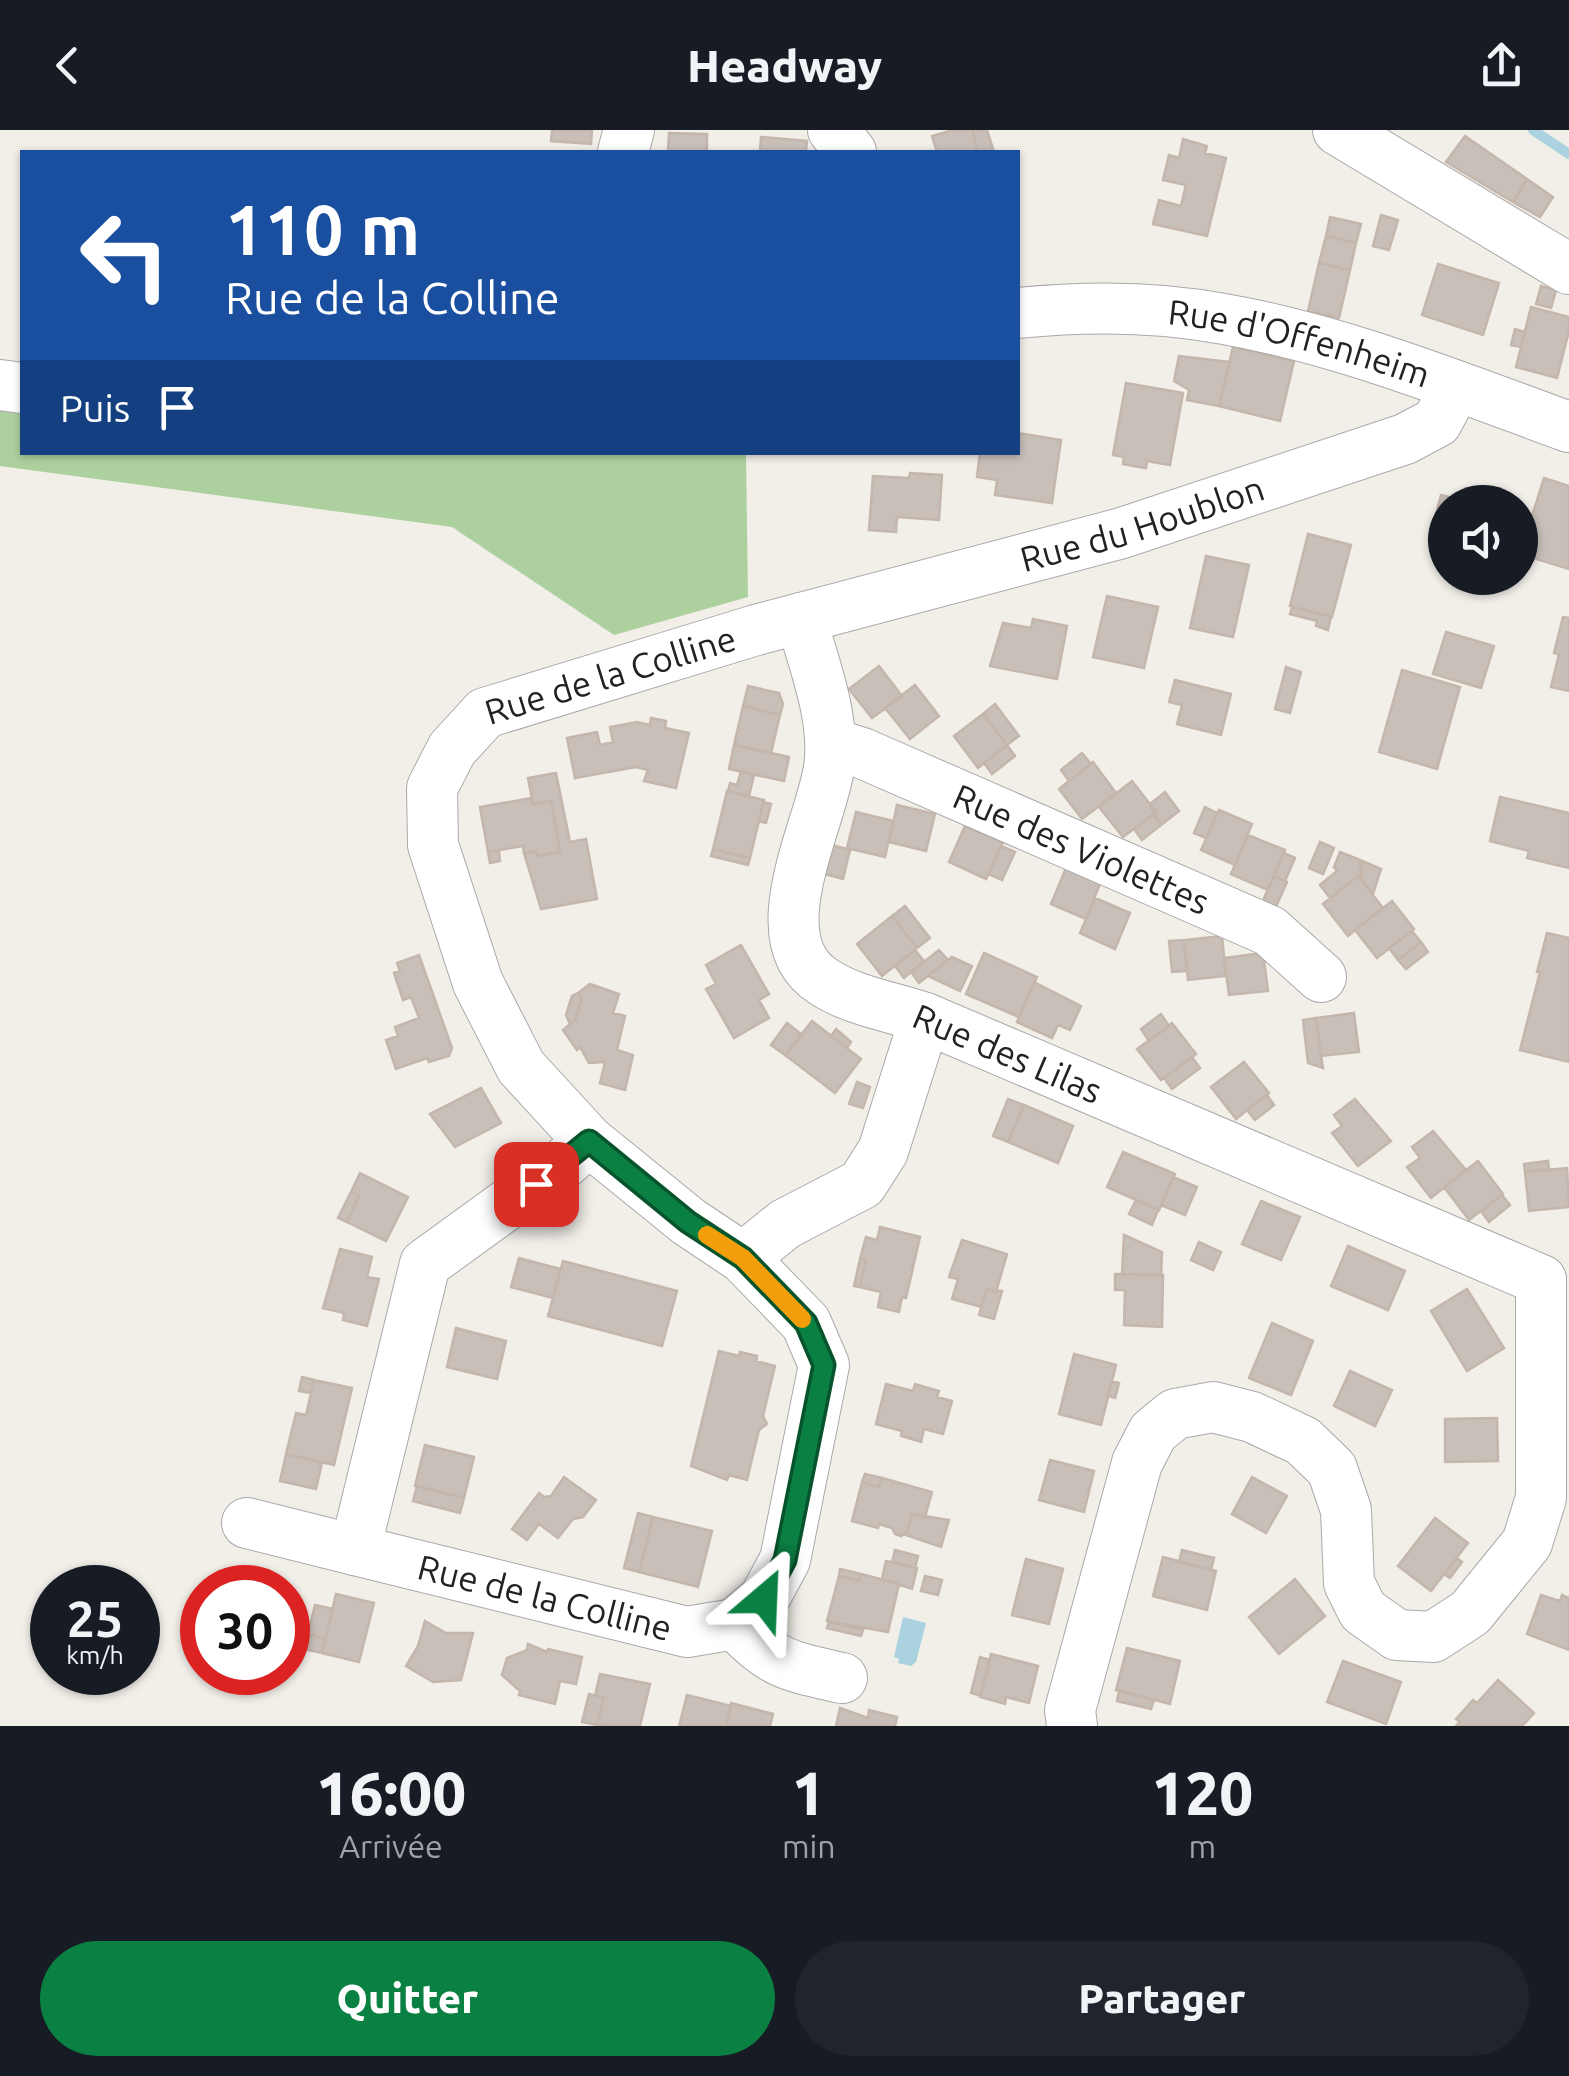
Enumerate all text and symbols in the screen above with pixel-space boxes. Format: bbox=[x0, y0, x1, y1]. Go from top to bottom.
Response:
icon: back bbox=[40, 38, 95, 93]
icon: share bbox=[1474, 38, 1529, 93]
text: Headway bbox=[687, 40, 882, 91]
icon: left bbox=[60, 190, 190, 320]
text: 110 m bbox=[225, 190, 420, 268]
text: Rue de la Colline bbox=[225, 272, 560, 323]
street label: Rue d'Offenheim bbox=[1166, 291, 1435, 395]
icon: arrive bbox=[150, 380, 205, 435]
text: Puis bbox=[60, 387, 130, 429]
street label: Rue du Houblon bbox=[1016, 467, 1269, 579]
map controls bbox=[1428, 485, 1538, 595]
button: sound bbox=[1428, 485, 1538, 595]
street label: Rue de la Colline bbox=[480, 617, 740, 732]
street label: Rue des Violettes bbox=[947, 775, 1215, 922]
street label: Rue des Lilas bbox=[907, 995, 1108, 1111]
pin bbox=[494, 1142, 579, 1227]
icon: arrive bbox=[509, 1157, 564, 1212]
street label: Rue de la Colline bbox=[414, 1546, 676, 1648]
position arrow bbox=[712, 1547, 816, 1651]
speed limit sign: 30 bbox=[180, 1565, 310, 1695]
text: 25 bbox=[67, 1590, 123, 1646]
text: km/h bbox=[66, 1641, 124, 1669]
text: 16:00 bbox=[316, 1759, 466, 1826]
text: 1 bbox=[792, 1759, 826, 1826]
text: 120 bbox=[1152, 1759, 1253, 1826]
text: Arrivée bbox=[339, 1828, 443, 1864]
text: min bbox=[782, 1828, 836, 1864]
text: m bbox=[1188, 1828, 1216, 1864]
button: Quitter bbox=[40, 1941, 775, 2056]
button: Partager bbox=[795, 1941, 1529, 2056]

